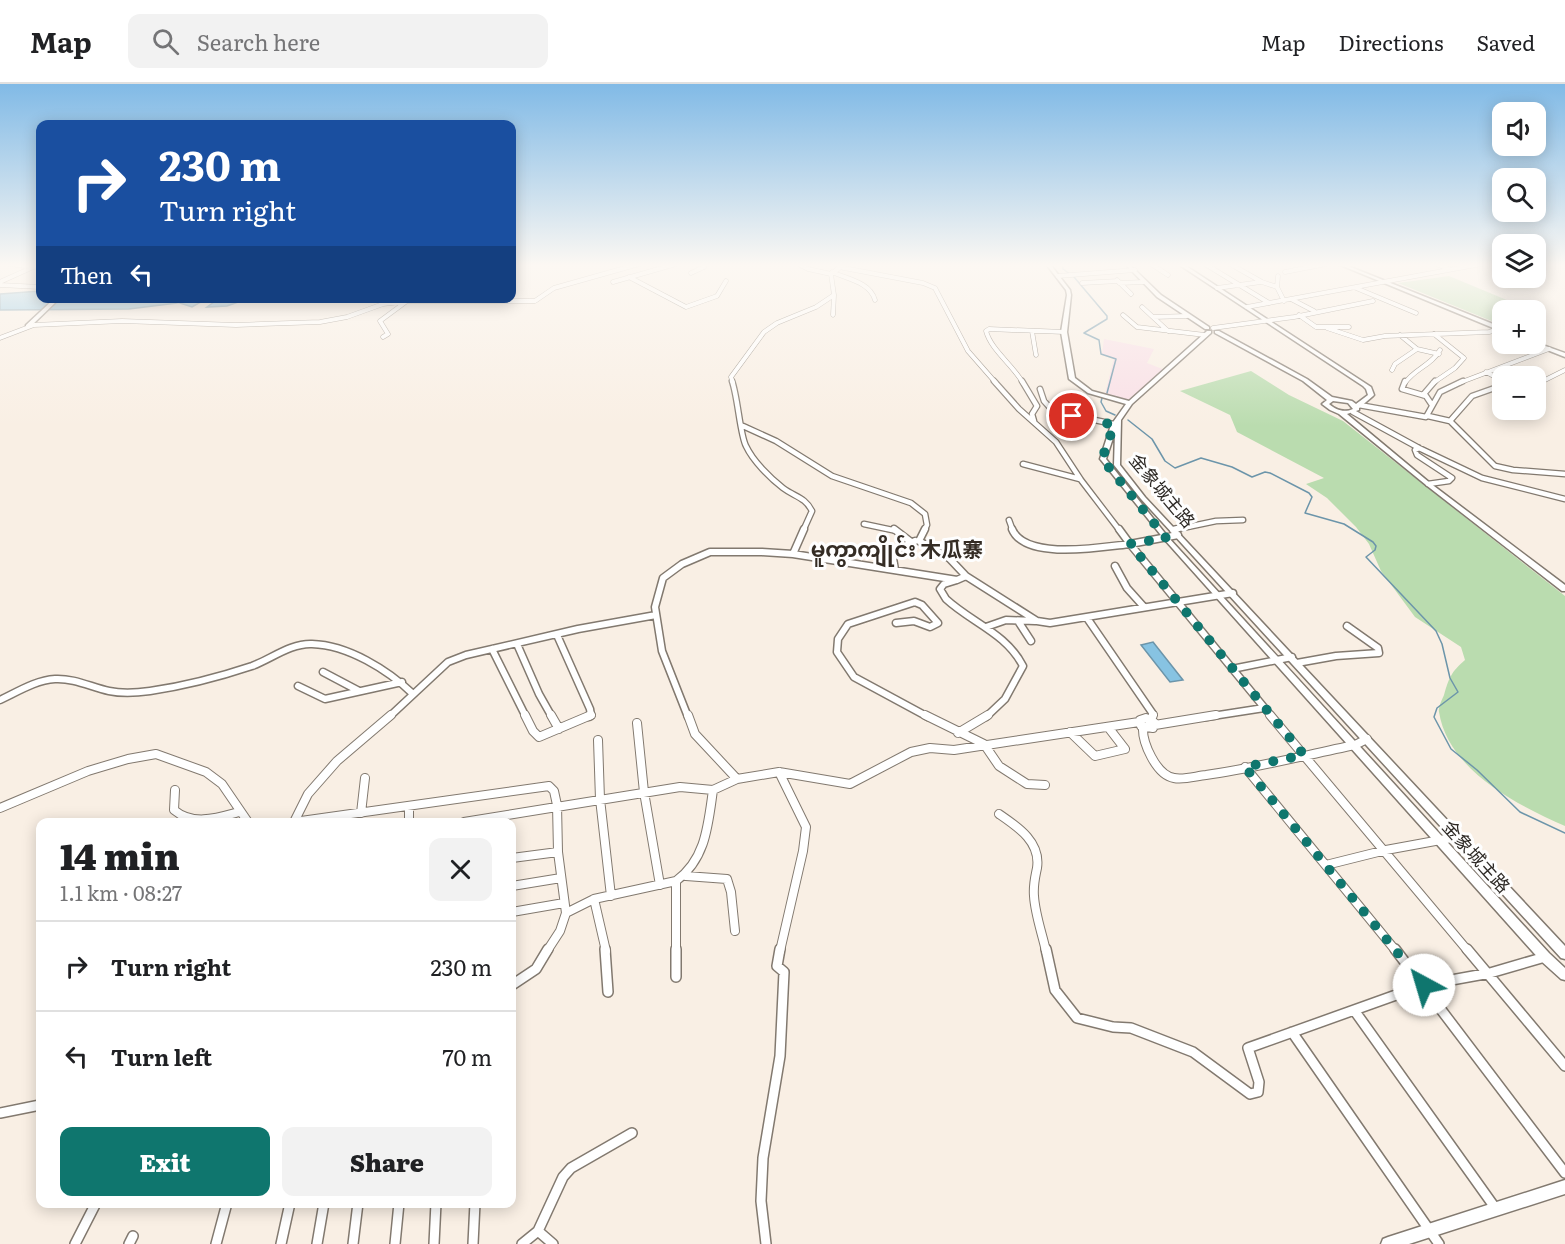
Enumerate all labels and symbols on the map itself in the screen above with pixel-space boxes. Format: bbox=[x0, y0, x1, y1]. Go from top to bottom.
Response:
pin bbox=[1046, 390, 1097, 441]
street label: 金象城主路 bbox=[1124, 447, 1202, 533]
district label: မူကွာကျိုင်း 木瓜寨 bbox=[811, 532, 983, 568]
street label: 金象城主路 bbox=[1437, 814, 1517, 898]
position arrow bbox=[1392, 953, 1456, 1017]

